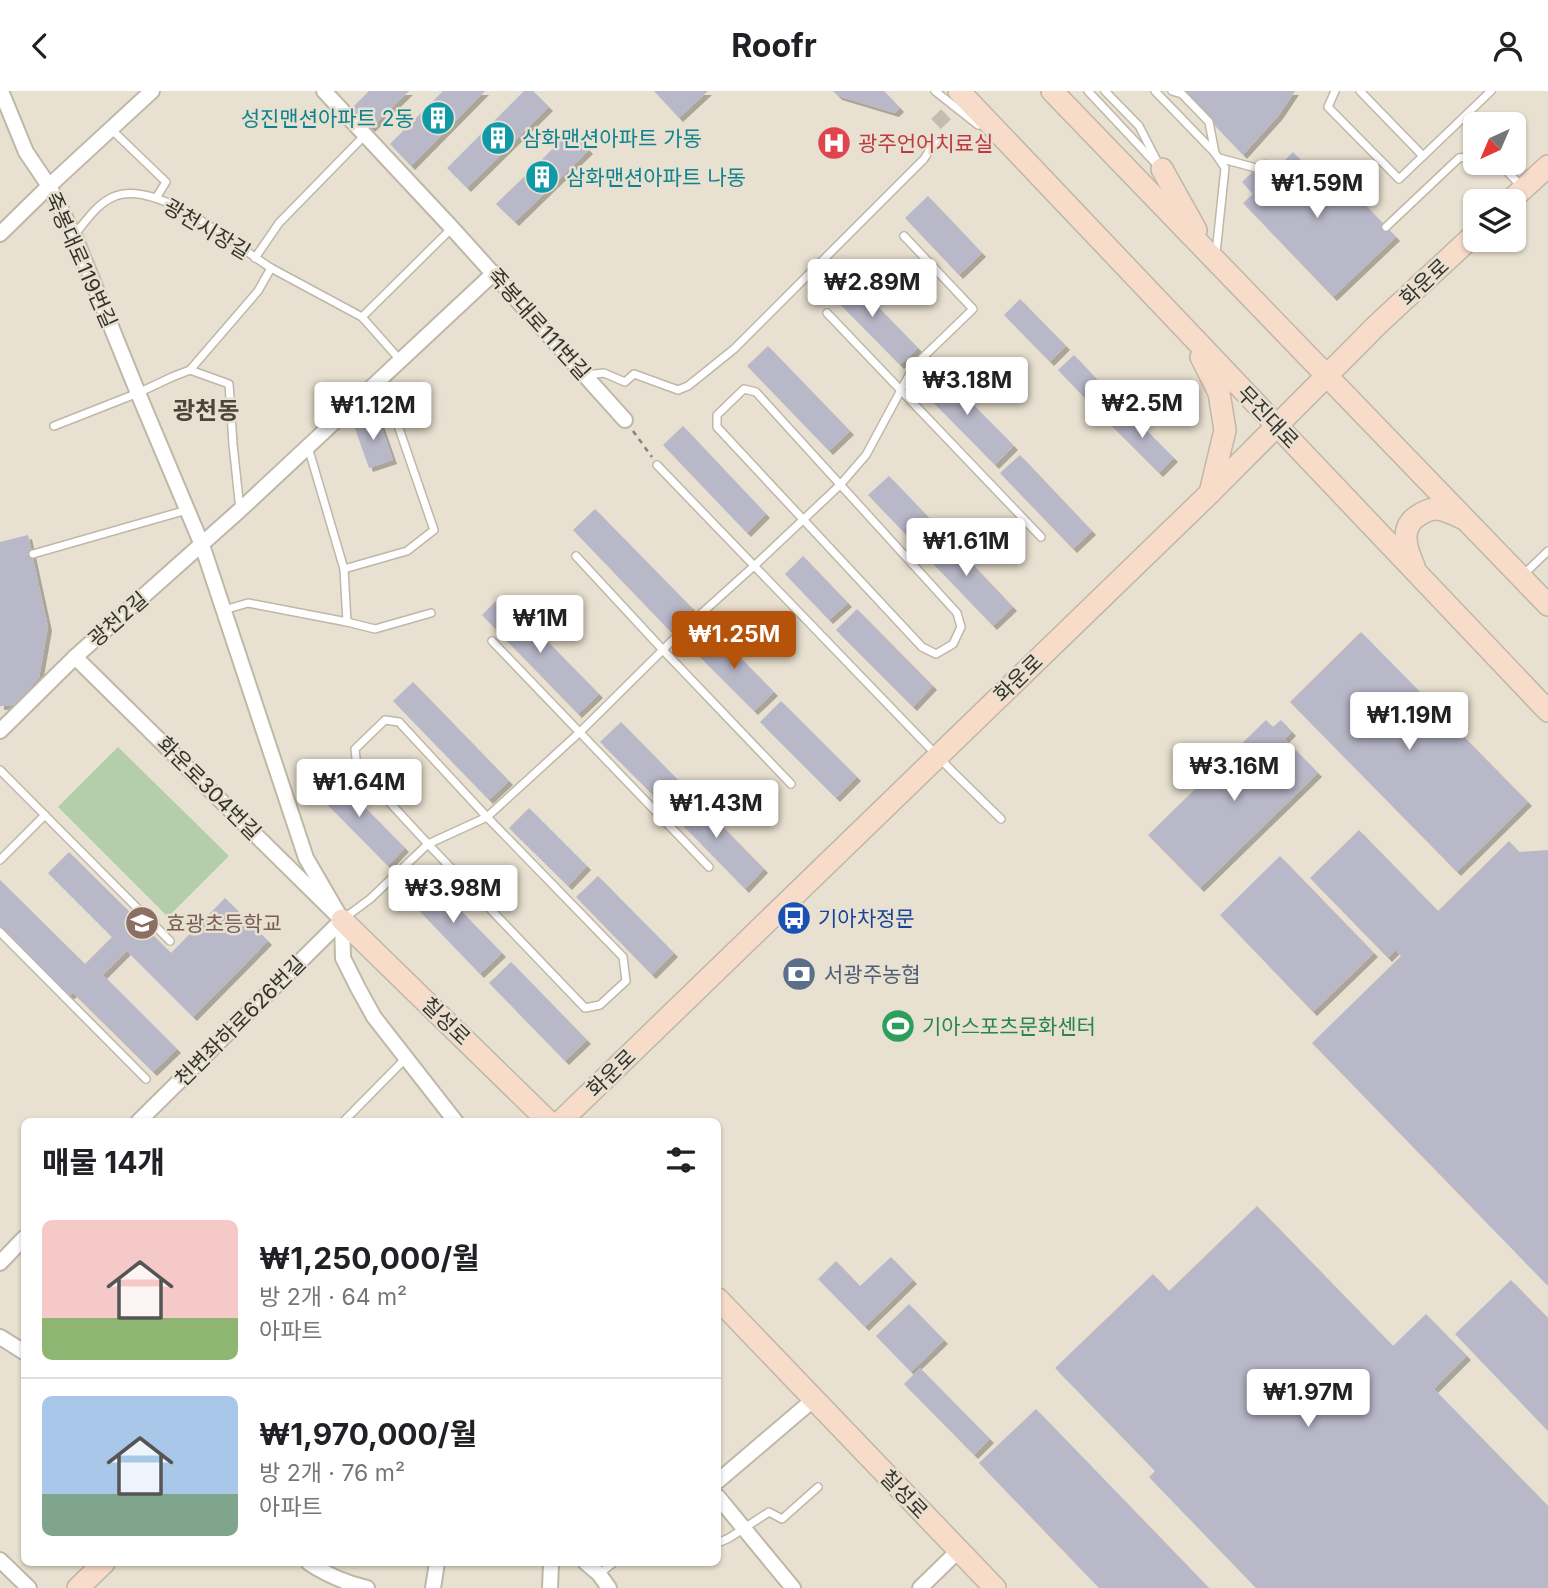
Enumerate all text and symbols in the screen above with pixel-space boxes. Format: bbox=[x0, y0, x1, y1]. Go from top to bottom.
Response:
text: Roofr bbox=[731, 26, 817, 65]
icon: back bbox=[21, 27, 59, 65]
icon: person bbox=[1489, 27, 1527, 65]
building icon: 성진맨션아파트 2동 bbox=[419, 99, 457, 137]
place label: 성진맨션아파트 2동 bbox=[241, 106, 414, 131]
north arrow bbox=[1463, 112, 1526, 175]
map controls bbox=[1463, 112, 1526, 252]
building icon: 삼화맨션아파트 가동 bbox=[479, 119, 517, 157]
hospital icon: 광주언어치료실 bbox=[815, 124, 853, 162]
place label: 삼화맨션아파트 가동 bbox=[522, 126, 702, 151]
place label: 광주언어치료실 bbox=[858, 131, 993, 156]
building icon: 삼화맨션아파트 나동 bbox=[523, 158, 561, 196]
pin: ₩1.59M bbox=[1260, 160, 1374, 220]
place label: 삼화맨션아파트 나동 bbox=[566, 165, 746, 190]
text: ₩1.59M bbox=[1271, 169, 1363, 197]
street label: 죽봉대로119번길 bbox=[40, 188, 122, 332]
button: layers bbox=[1463, 189, 1526, 252]
street label: 광천시장길 bbox=[159, 193, 255, 265]
street label: 화운로 bbox=[1394, 253, 1454, 311]
pin: ₩2.89M bbox=[815, 259, 929, 319]
street label: 죽봉대로111번길 bbox=[482, 263, 596, 385]
text: ₩2.89M bbox=[824, 268, 920, 296]
pin: ₩3.18M bbox=[910, 357, 1024, 417]
text: ₩3.18M bbox=[922, 366, 1012, 394]
pin: ₩2.5M bbox=[1093, 381, 1191, 440]
street label: 무진대로 bbox=[1232, 381, 1304, 453]
pin: ₩1.12M bbox=[316, 383, 430, 442]
text: ₩2.5M bbox=[1101, 389, 1183, 417]
text: ₩1.12M bbox=[330, 391, 416, 419]
district label: 광천동 bbox=[173, 396, 239, 425]
pin: ₩1.61M bbox=[909, 519, 1023, 578]
text: ₩1.61M bbox=[922, 527, 1010, 555]
street label: 광천2길 bbox=[83, 586, 153, 652]
pin: ₩1M bbox=[506, 595, 574, 655]
text: ₩1M bbox=[512, 604, 568, 632]
pin: ₩1.25M bbox=[677, 611, 791, 671]
text: ₩1.25M bbox=[688, 620, 780, 648]
street label: 화운로 bbox=[988, 649, 1048, 707]
pin: ₩1.19M bbox=[1352, 693, 1466, 752]
text: ₩1.19M bbox=[1366, 701, 1452, 729]
street label: 화운로304번길 bbox=[152, 731, 266, 845]
pin: ₩3.16M bbox=[1177, 743, 1291, 803]
text: ₩3.16M bbox=[1189, 752, 1279, 780]
pin: ₩1.64M bbox=[302, 759, 416, 819]
text: ₩1.64M bbox=[313, 768, 405, 796]
pin: ₩1.43M bbox=[659, 781, 773, 840]
text: ₩1.43M bbox=[669, 789, 763, 817]
pin: ₩3.98M bbox=[396, 865, 510, 925]
text: ₩3.98M bbox=[405, 874, 502, 902]
bus stop icon: 기아차정문 bbox=[775, 899, 813, 937]
school or university icon: 효광초등학교 bbox=[123, 904, 161, 942]
place label: 기아차정문 bbox=[818, 906, 915, 931]
place label: 효광초등학교 bbox=[166, 911, 282, 936]
street label: 천변좌하로626번길 bbox=[170, 951, 310, 1091]
bank icon: 서광주농협 bbox=[780, 955, 818, 993]
place label: 서광주농협 bbox=[824, 962, 921, 987]
street label: 칠성로 bbox=[416, 992, 476, 1050]
sports icon: 기아스포츠문화센터 bbox=[879, 1007, 917, 1045]
place label: 기아스포츠문화센터 bbox=[922, 1014, 1096, 1039]
street label: 화운로 bbox=[581, 1044, 641, 1102]
icon: filters bbox=[662, 1141, 700, 1179]
text: 매물 14개 bbox=[42, 1144, 165, 1180]
text: ₩1,250,000/월 bbox=[259, 1240, 480, 1276]
icon: home bbox=[98, 1248, 182, 1332]
text: 방 2개 · 64 m² bbox=[259, 1283, 407, 1311]
text: 아파트 bbox=[259, 1317, 322, 1345]
pin: ₩1.97M bbox=[1251, 1369, 1365, 1429]
text: ₩1.97M bbox=[1263, 1378, 1353, 1406]
text: ₩1,970,000/월 bbox=[259, 1416, 477, 1452]
icon: home bbox=[98, 1424, 182, 1508]
text: 방 2개 · 76 m² bbox=[259, 1459, 405, 1487]
street label: 칠성로 bbox=[875, 1464, 933, 1524]
text: 아파트 bbox=[259, 1493, 322, 1521]

